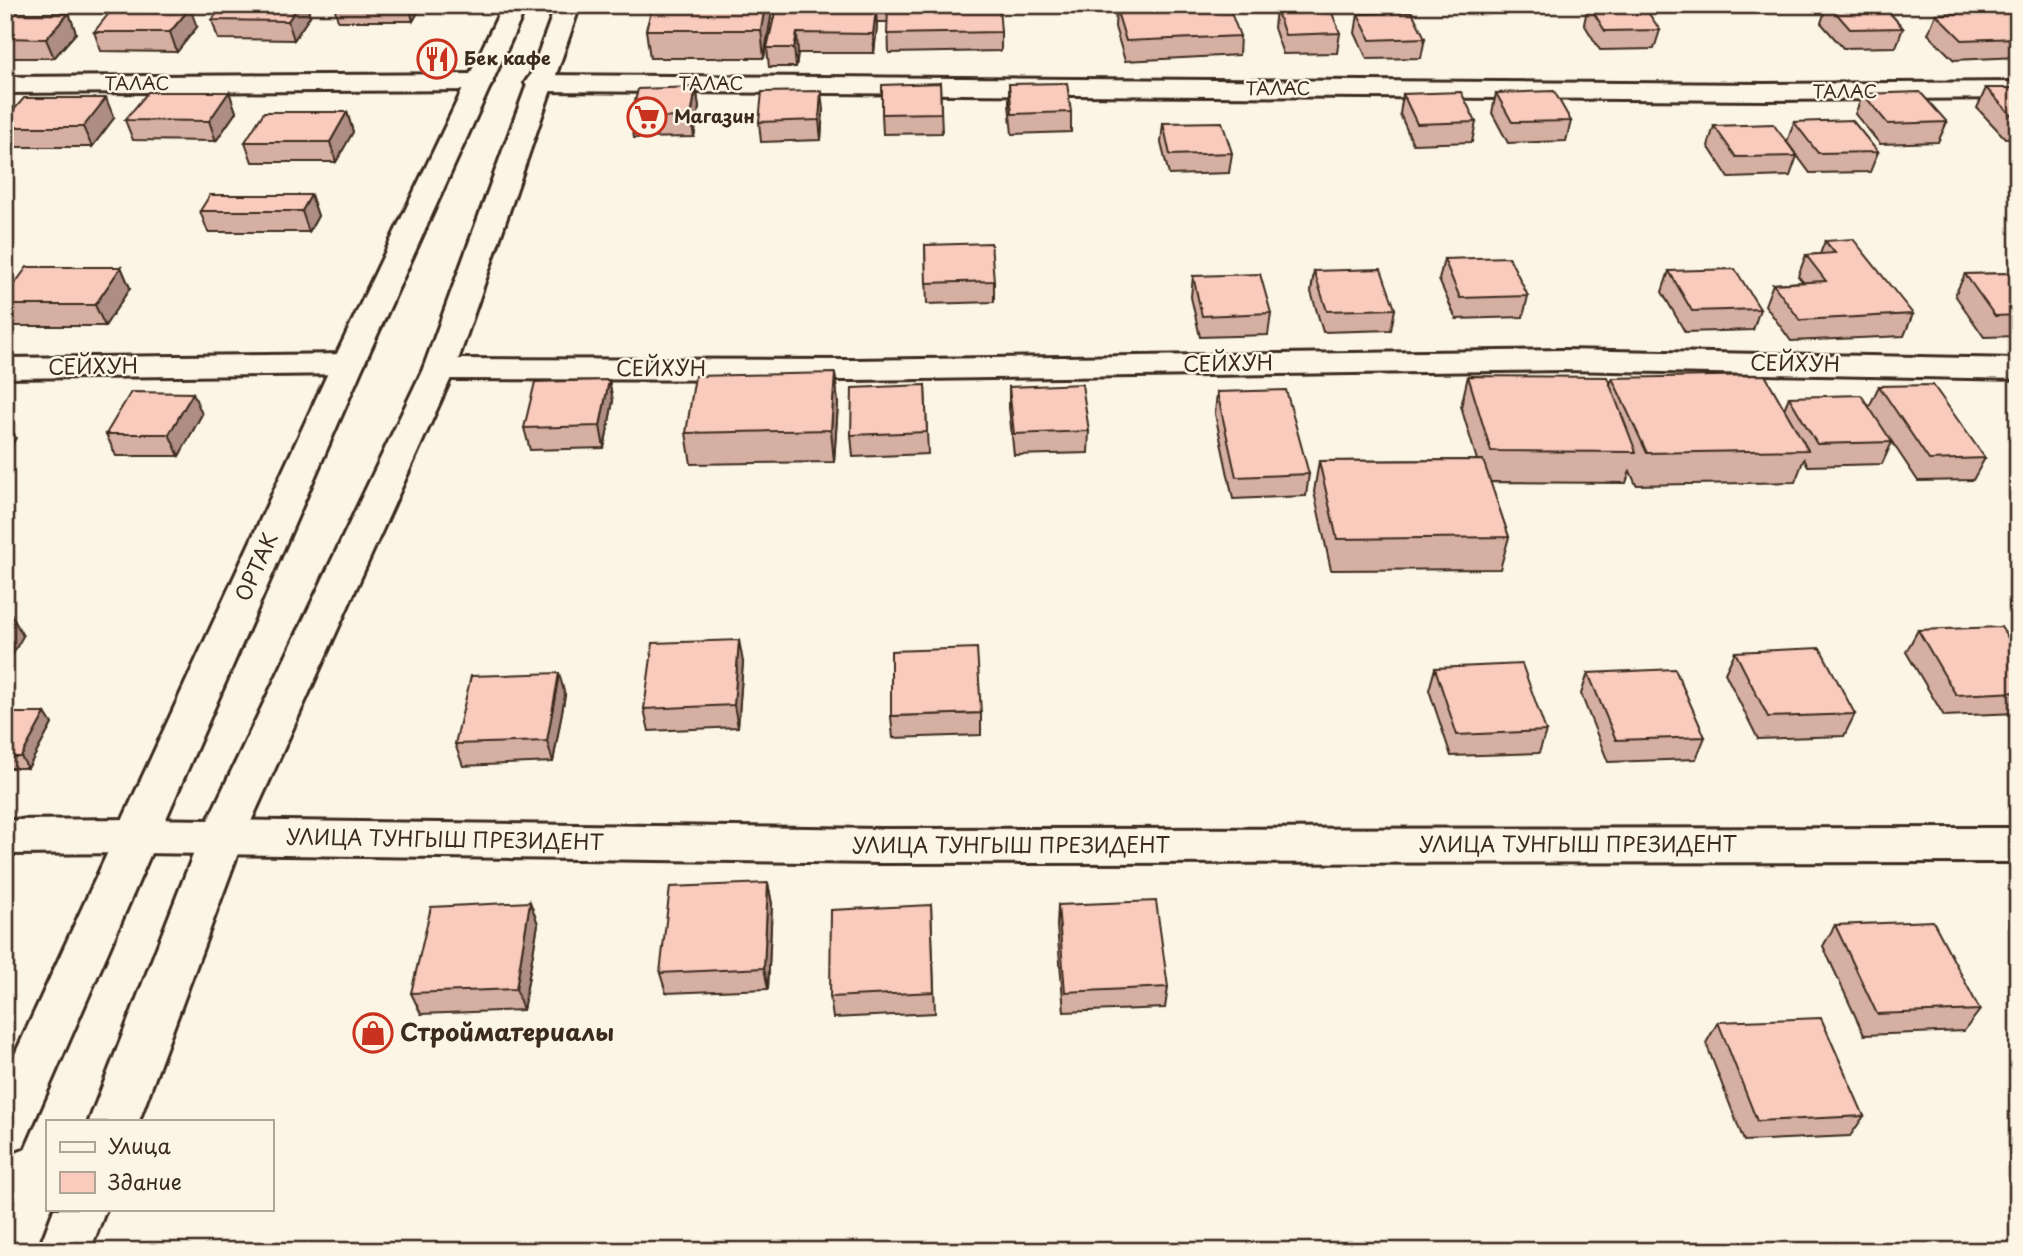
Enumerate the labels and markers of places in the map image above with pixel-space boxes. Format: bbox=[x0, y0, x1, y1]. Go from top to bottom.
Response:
restaurant icon: Бек кафе bbox=[416, 38, 458, 80]
place label: Бек кафе bbox=[464, 44, 551, 71]
supermarket icon: Магазин bbox=[626, 96, 668, 138]
place label: Магазин bbox=[674, 102, 755, 129]
shop icon: Стройматериалы bbox=[352, 1012, 394, 1054]
place label: Стройматериалы bbox=[400, 1013, 614, 1049]

